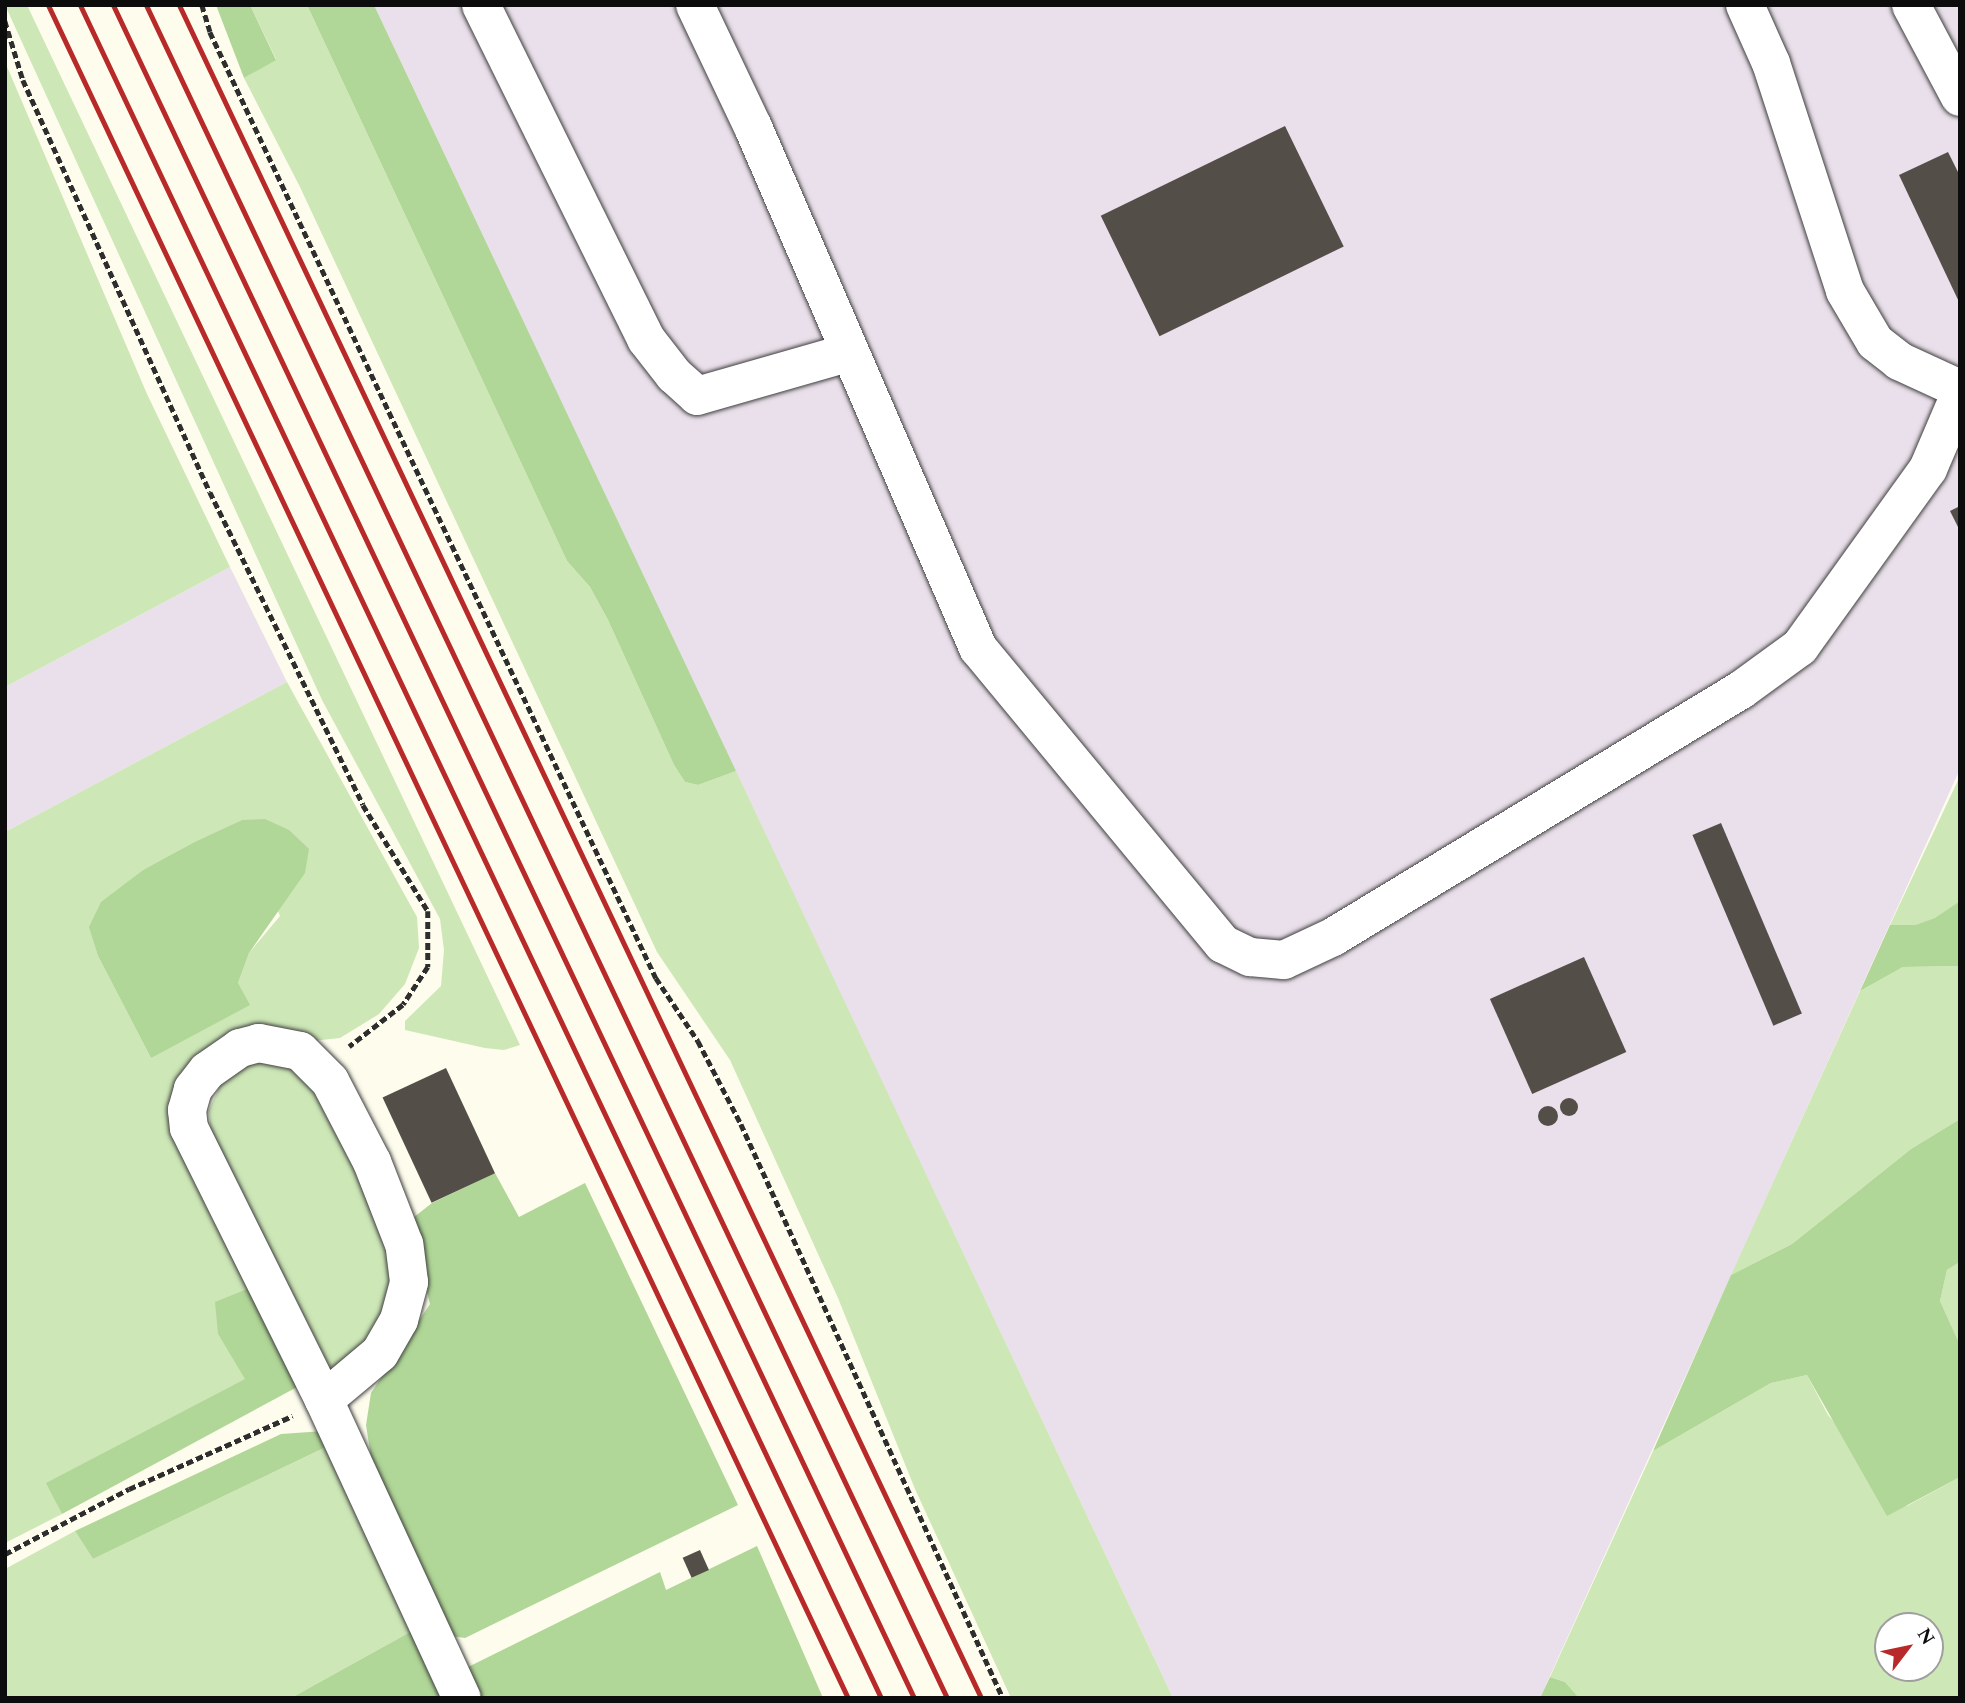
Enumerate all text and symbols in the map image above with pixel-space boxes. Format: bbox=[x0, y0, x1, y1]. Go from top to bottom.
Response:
north arrow bbox=[1874, 1612, 1944, 1682]
text: N bbox=[1909, 1622, 1942, 1651]

